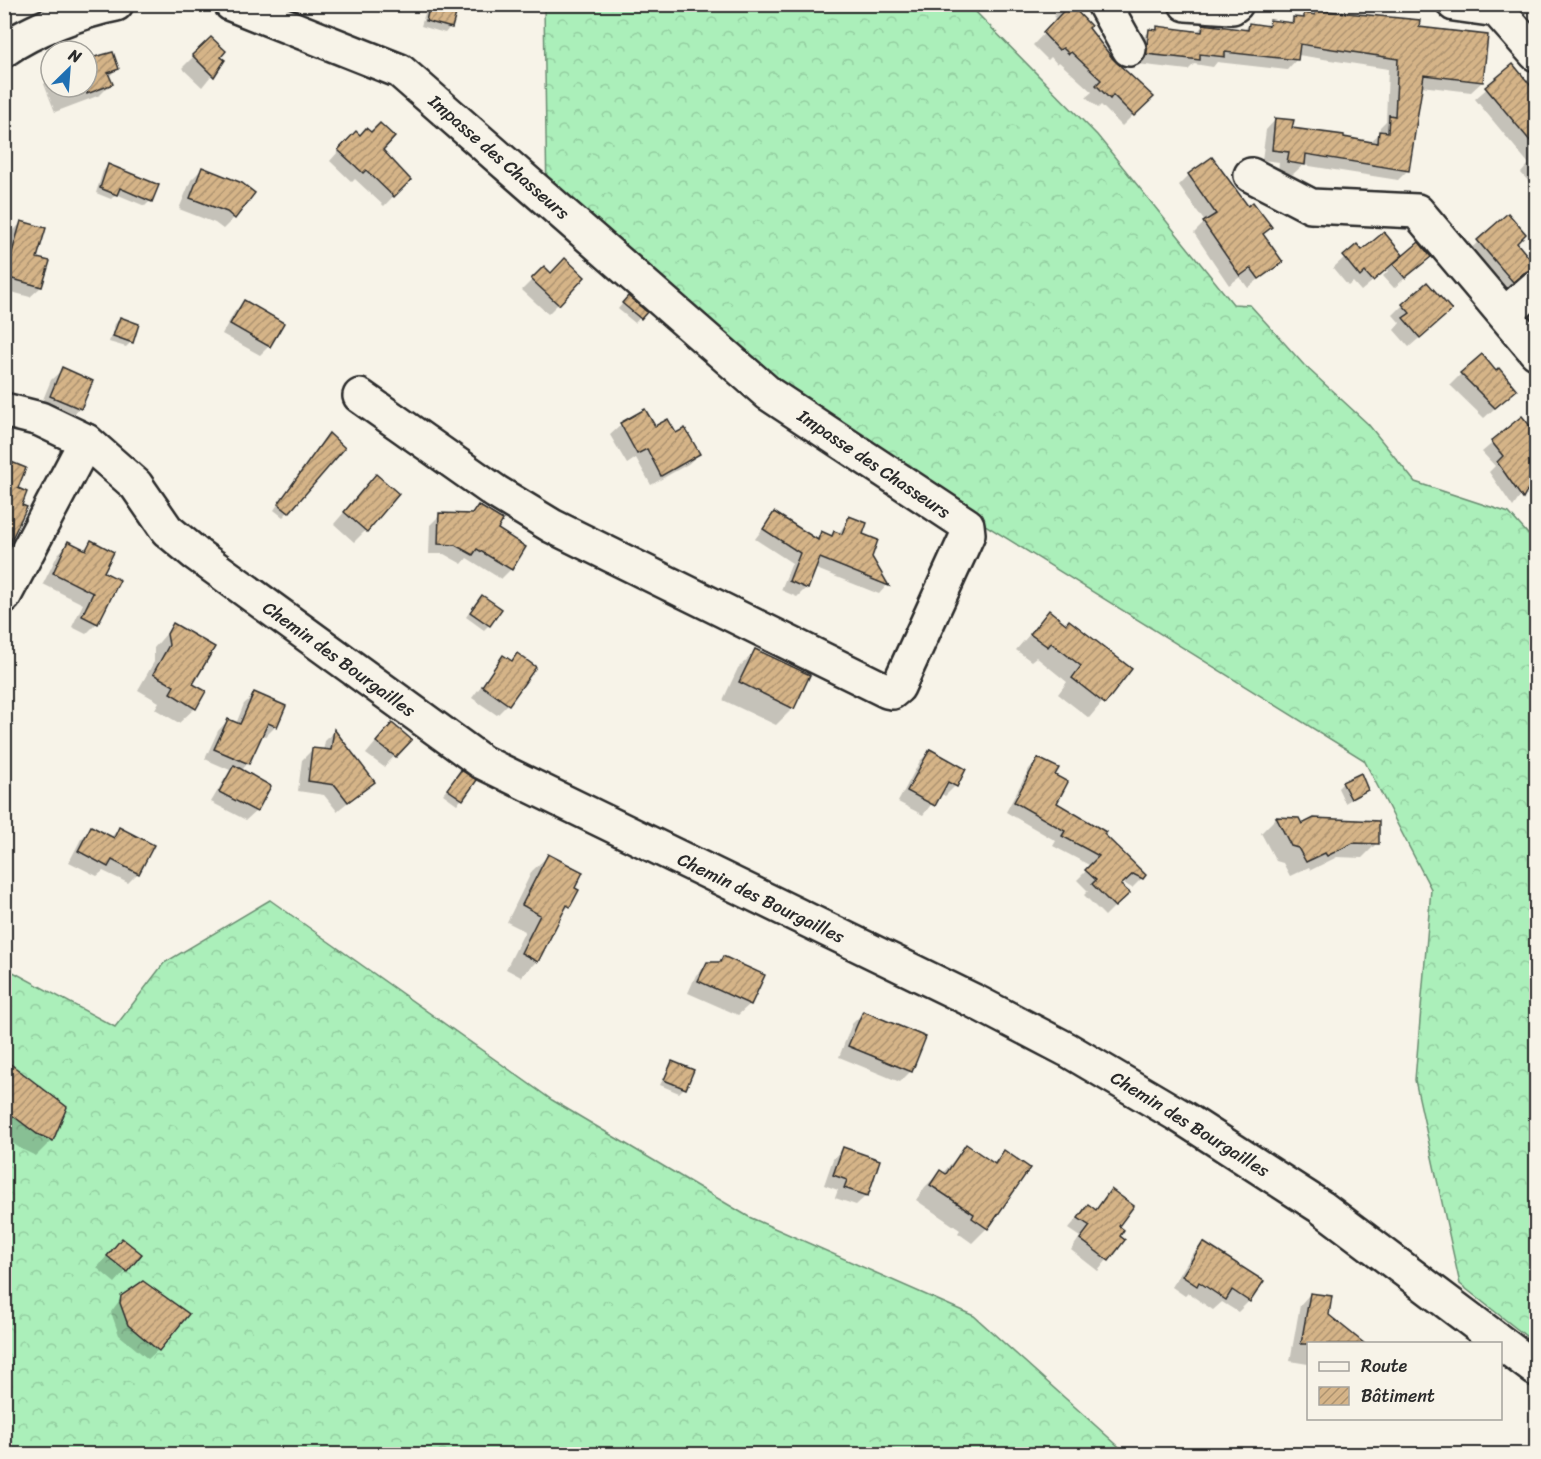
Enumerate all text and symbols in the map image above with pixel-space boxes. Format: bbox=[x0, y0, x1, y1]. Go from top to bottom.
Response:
north arrow bbox=[39, 39, 99, 99]
text: N bbox=[63, 40, 87, 72]
street label: Impasse des Chasseurs bbox=[420, 85, 578, 228]
street label: Impasse des Chasseurs bbox=[790, 400, 958, 528]
street label: Chemin des Bourgailles bbox=[256, 592, 423, 726]
street label: Chemin des Bourgailles bbox=[672, 844, 851, 953]
street label: Chemin des Bourgailles bbox=[1104, 1062, 1277, 1186]
legend bbox=[1307, 1342, 1502, 1420]
text: Route bbox=[1361, 1350, 1408, 1382]
text: Bâtiment bbox=[1361, 1380, 1435, 1412]

